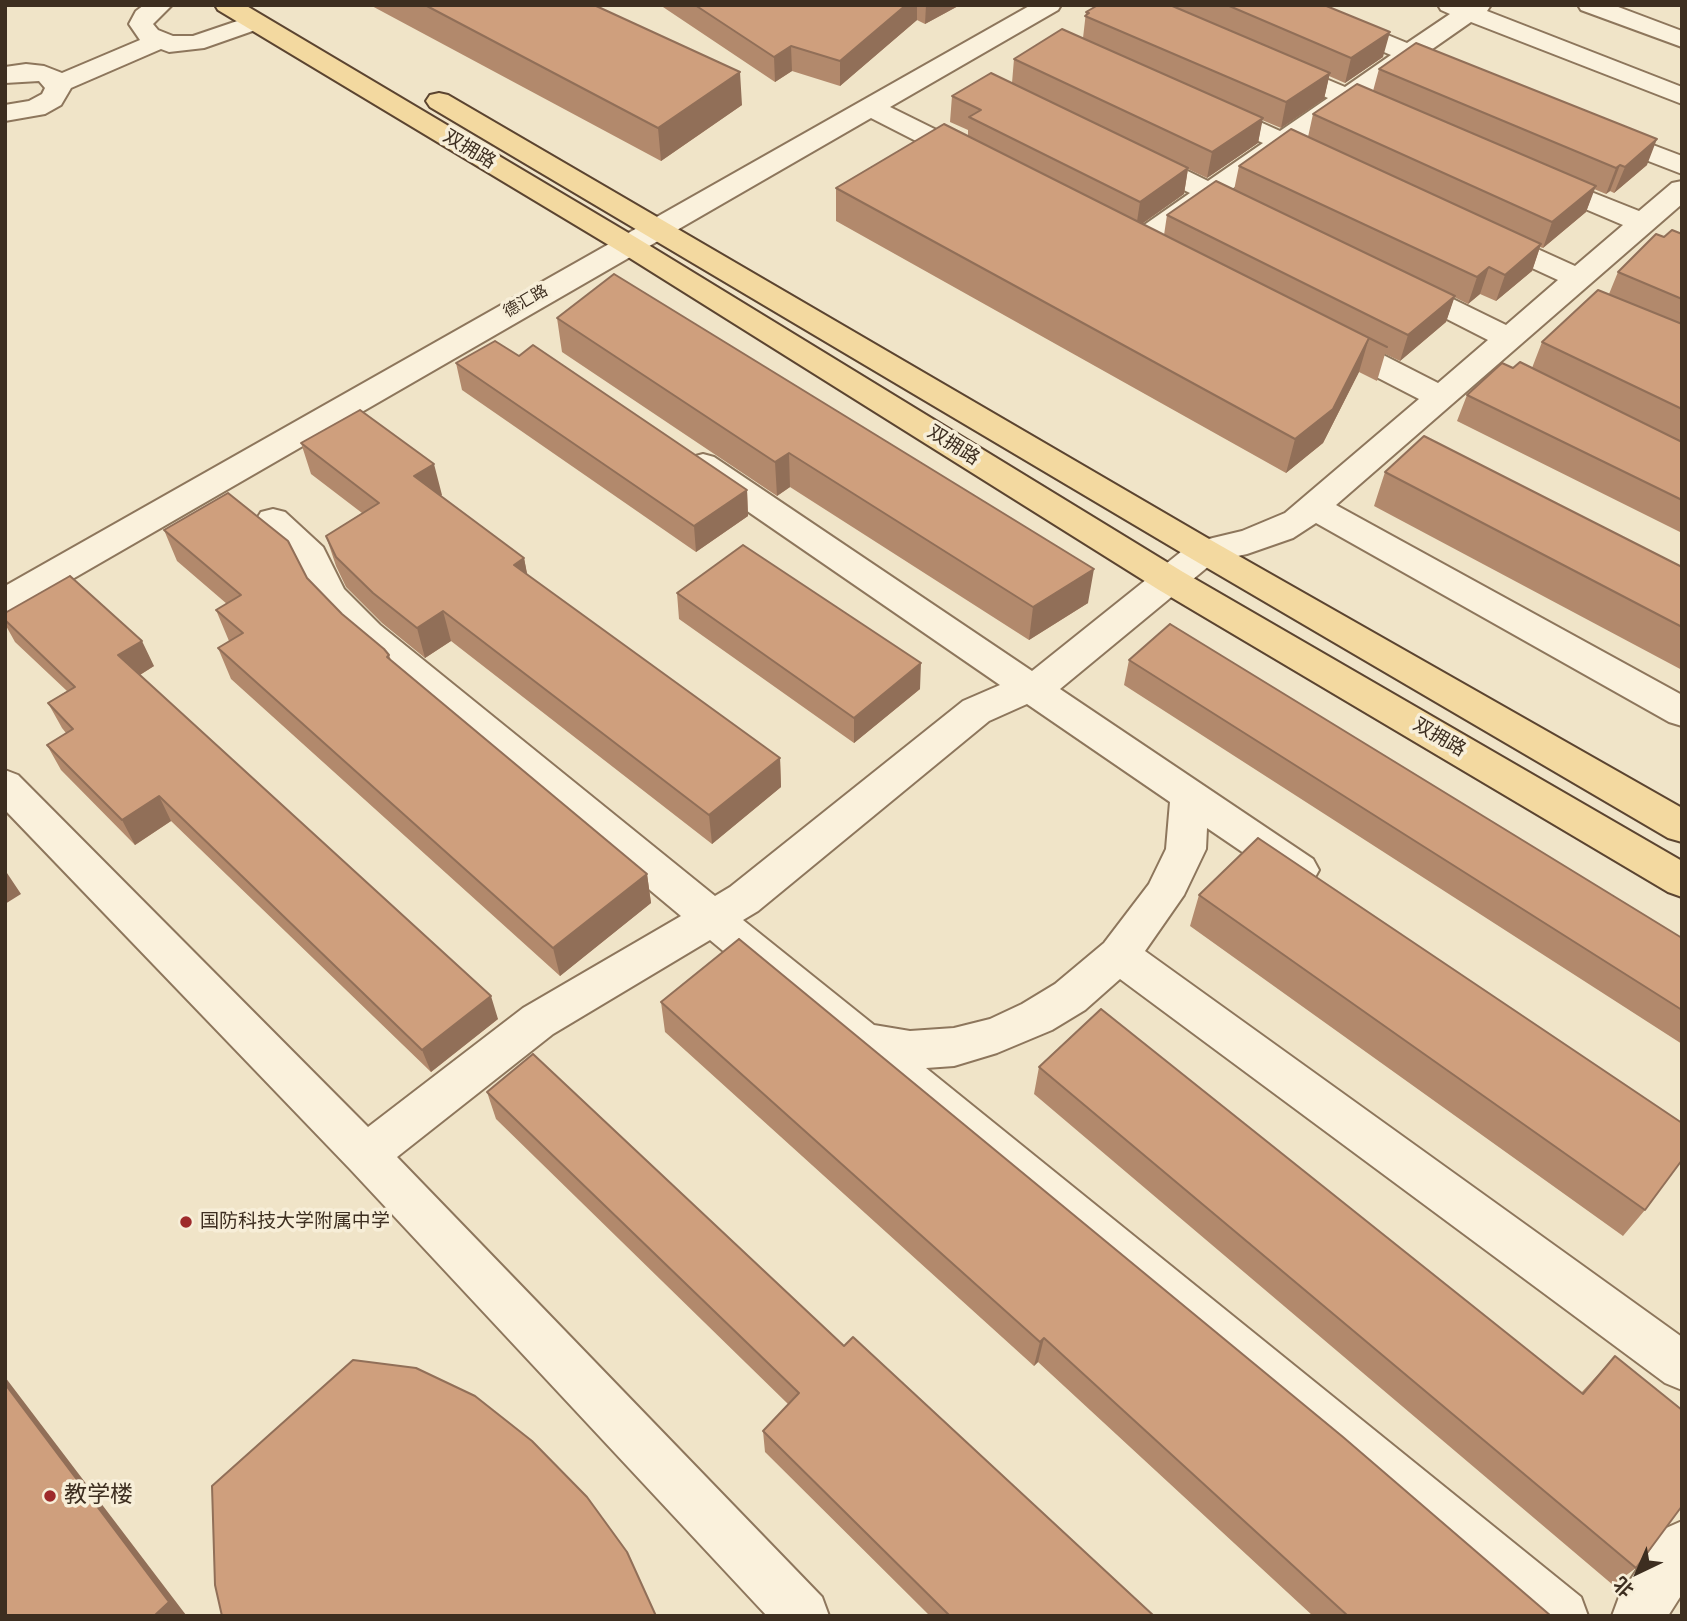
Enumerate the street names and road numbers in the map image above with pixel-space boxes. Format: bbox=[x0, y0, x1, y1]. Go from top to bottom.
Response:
street label: 双拥路 bbox=[439, 126, 499, 174]
street label: 德汇路 bbox=[500, 282, 552, 322]
street label: 双拥路 bbox=[923, 421, 983, 471]
street label: 双拥路 bbox=[1409, 714, 1469, 762]

